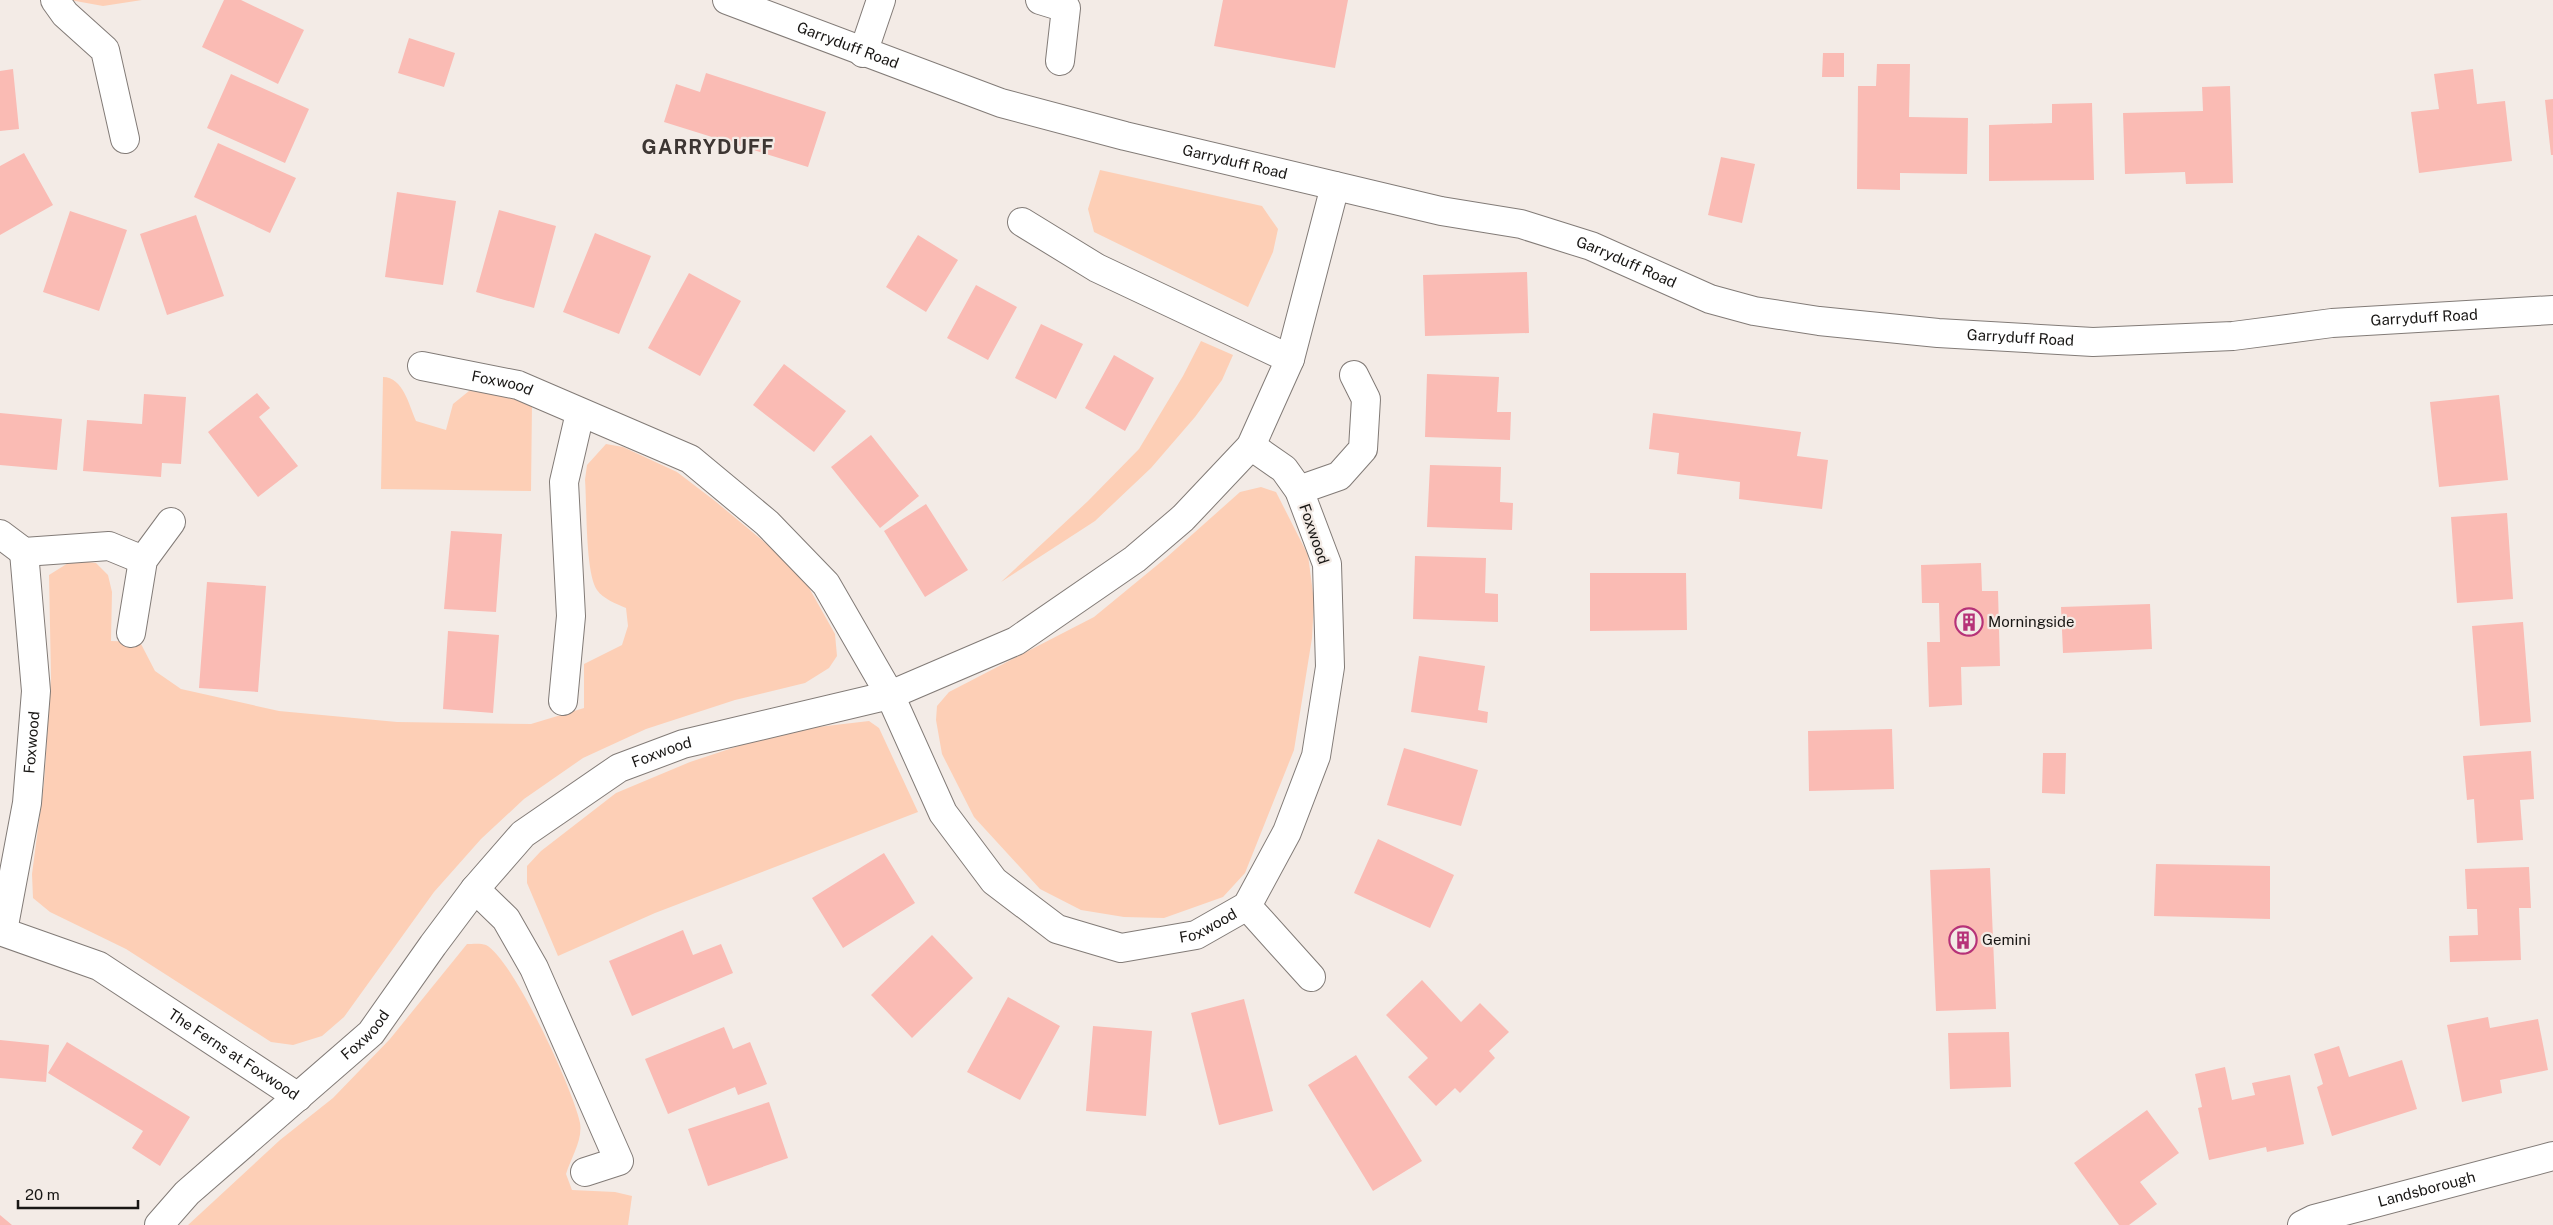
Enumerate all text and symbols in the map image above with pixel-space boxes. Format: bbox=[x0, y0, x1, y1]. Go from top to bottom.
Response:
street label: Garryduff Road bbox=[795, 18, 901, 72]
district label: GARRYDUFF bbox=[642, 135, 774, 159]
street label: Garryduff Road bbox=[1181, 141, 1289, 182]
street label: Garryduff Road bbox=[1574, 233, 1679, 291]
street label: Garryduff Road bbox=[2370, 305, 2478, 329]
street label: Garryduff Road bbox=[1966, 326, 2075, 349]
street label: Foxwood bbox=[470, 367, 536, 398]
street label: Foxwood bbox=[1296, 501, 1333, 566]
building icon: Morningside bbox=[1954, 607, 1984, 637]
place label: Morningside bbox=[1988, 613, 2074, 630]
street label: Foxwood bbox=[20, 711, 42, 774]
street label: Foxwood bbox=[629, 733, 693, 771]
street label: Foxwood bbox=[1178, 905, 1240, 946]
building icon: Gemini bbox=[1948, 925, 1978, 955]
place label: Gemini bbox=[1982, 931, 2031, 948]
street label: The Ferns at Foxwood bbox=[165, 1005, 302, 1103]
street label: Foxwood bbox=[337, 1007, 392, 1063]
street label: Landsborough bbox=[2376, 1168, 2477, 1210]
scale bar bbox=[18, 1178, 138, 1210]
text: 20 m bbox=[25, 1186, 60, 1203]

